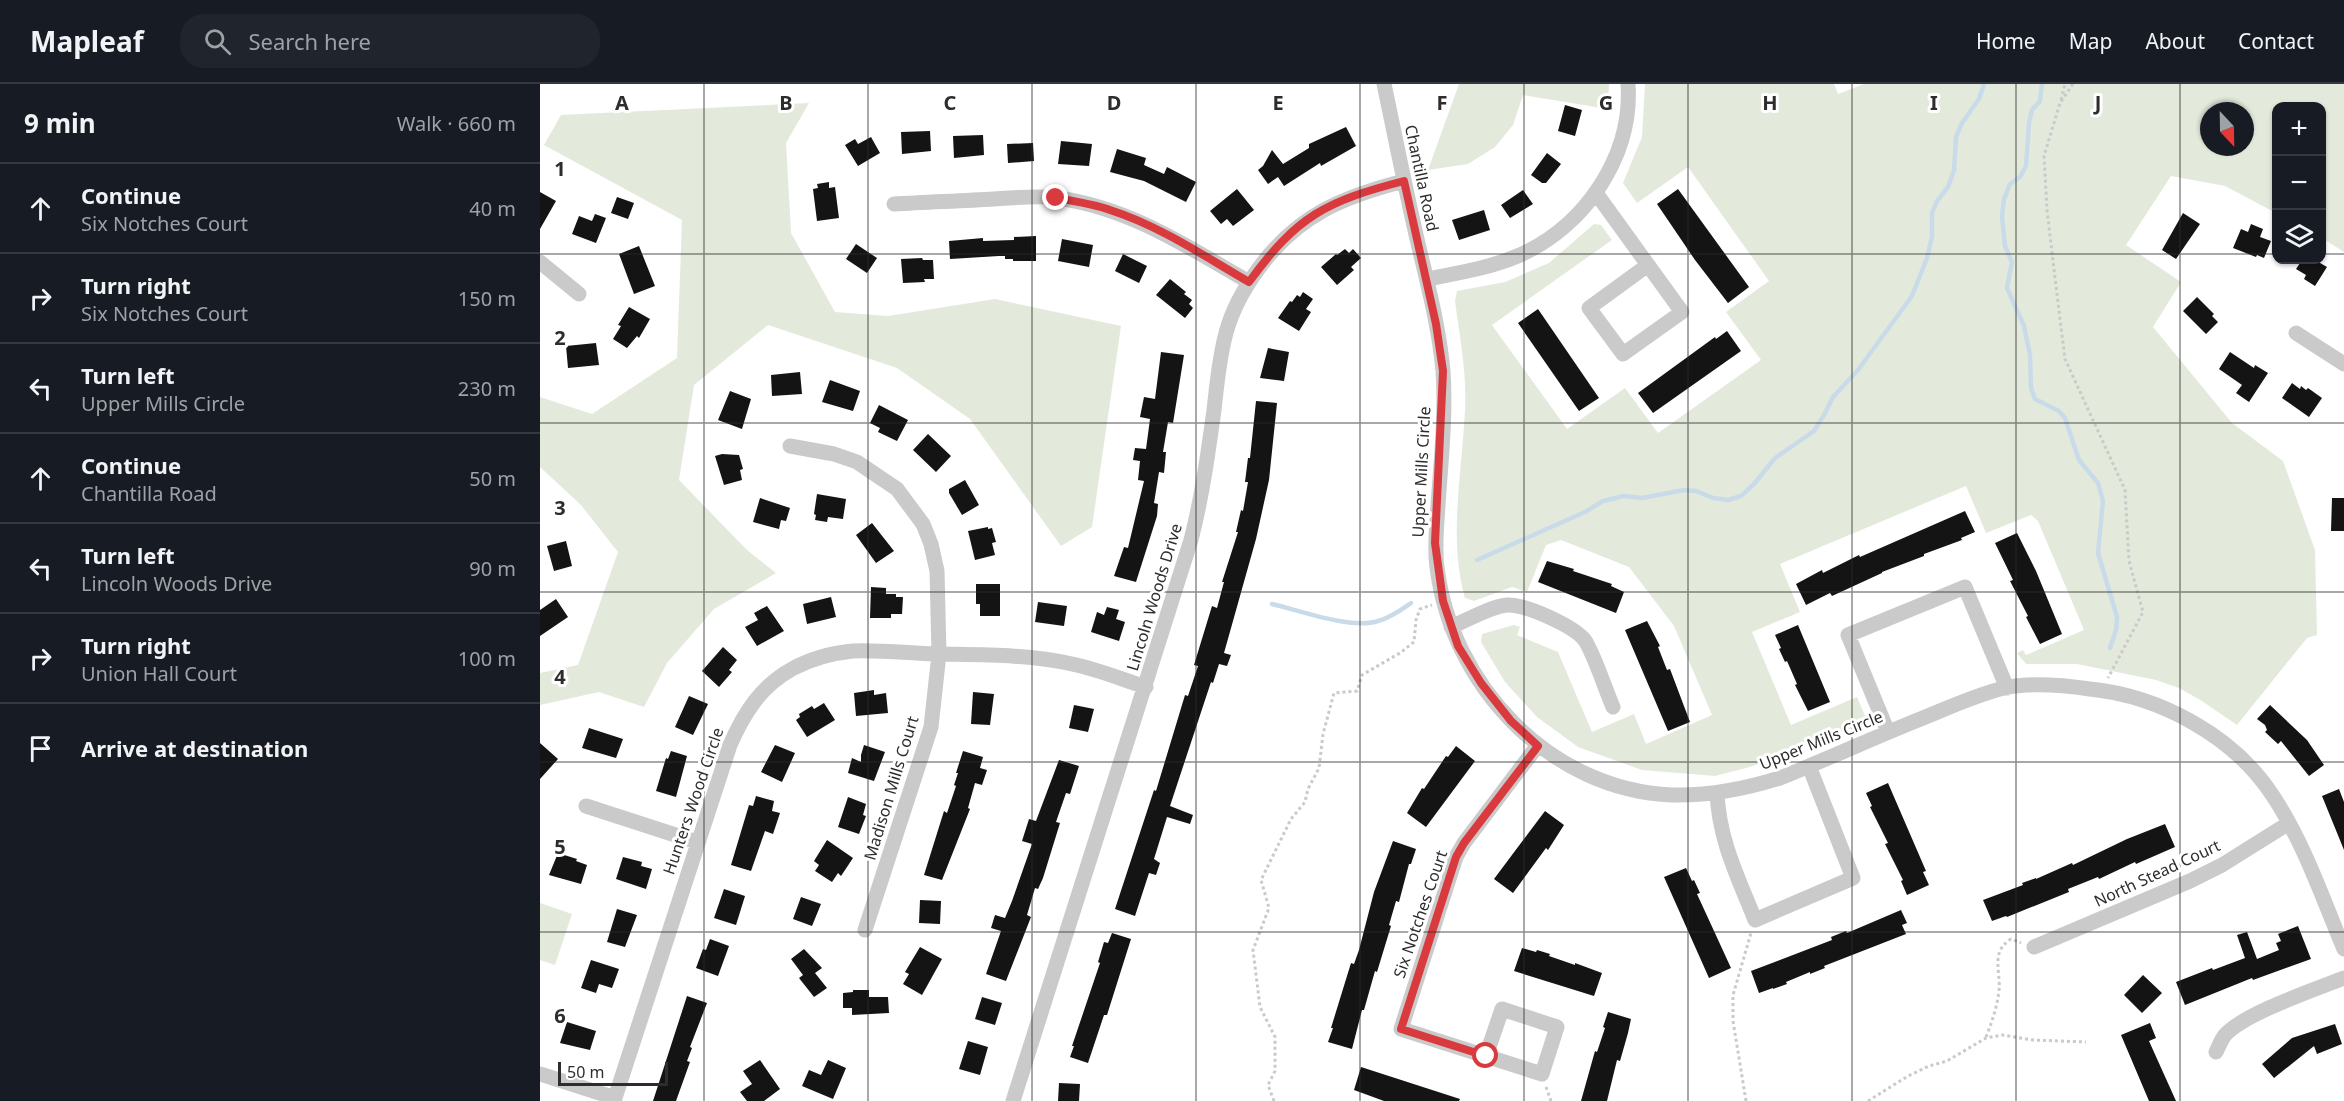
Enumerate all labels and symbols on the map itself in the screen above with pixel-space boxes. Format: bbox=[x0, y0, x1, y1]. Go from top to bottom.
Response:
text: A bbox=[615, 89, 629, 116]
text: B bbox=[779, 89, 793, 116]
text: C bbox=[944, 89, 957, 116]
text: D bbox=[1107, 89, 1121, 116]
text: E bbox=[1272, 89, 1284, 116]
text: F bbox=[1437, 89, 1447, 116]
text: G bbox=[1599, 89, 1613, 116]
text: H bbox=[1762, 89, 1778, 116]
text: I bbox=[1930, 89, 1938, 116]
text: J bbox=[2093, 89, 2101, 116]
north arrow bbox=[2200, 102, 2254, 156]
street label: Chantilla Road bbox=[1400, 123, 1444, 233]
text: 1 bbox=[554, 155, 566, 182]
route end bbox=[1042, 184, 1068, 210]
text: 2 bbox=[554, 324, 566, 351]
street label: Upper Mills Circle bbox=[1407, 406, 1435, 538]
text: 3 bbox=[554, 494, 566, 521]
street label: Lincoln Woods Drive bbox=[1121, 521, 1187, 673]
text: 4 bbox=[554, 663, 566, 690]
street label: Upper Mills Circle bbox=[1756, 705, 1886, 775]
street label: Madison Mills Court bbox=[859, 713, 923, 863]
street label: Hunters Wood Circle bbox=[658, 725, 728, 877]
text: 5 bbox=[554, 833, 566, 860]
street label: North Stead Court bbox=[2090, 834, 2224, 912]
street label: Six Notches Court bbox=[1388, 847, 1452, 981]
text: 6 bbox=[554, 1002, 566, 1029]
route start bbox=[1472, 1042, 1498, 1068]
scale bar bbox=[558, 1059, 668, 1086]

